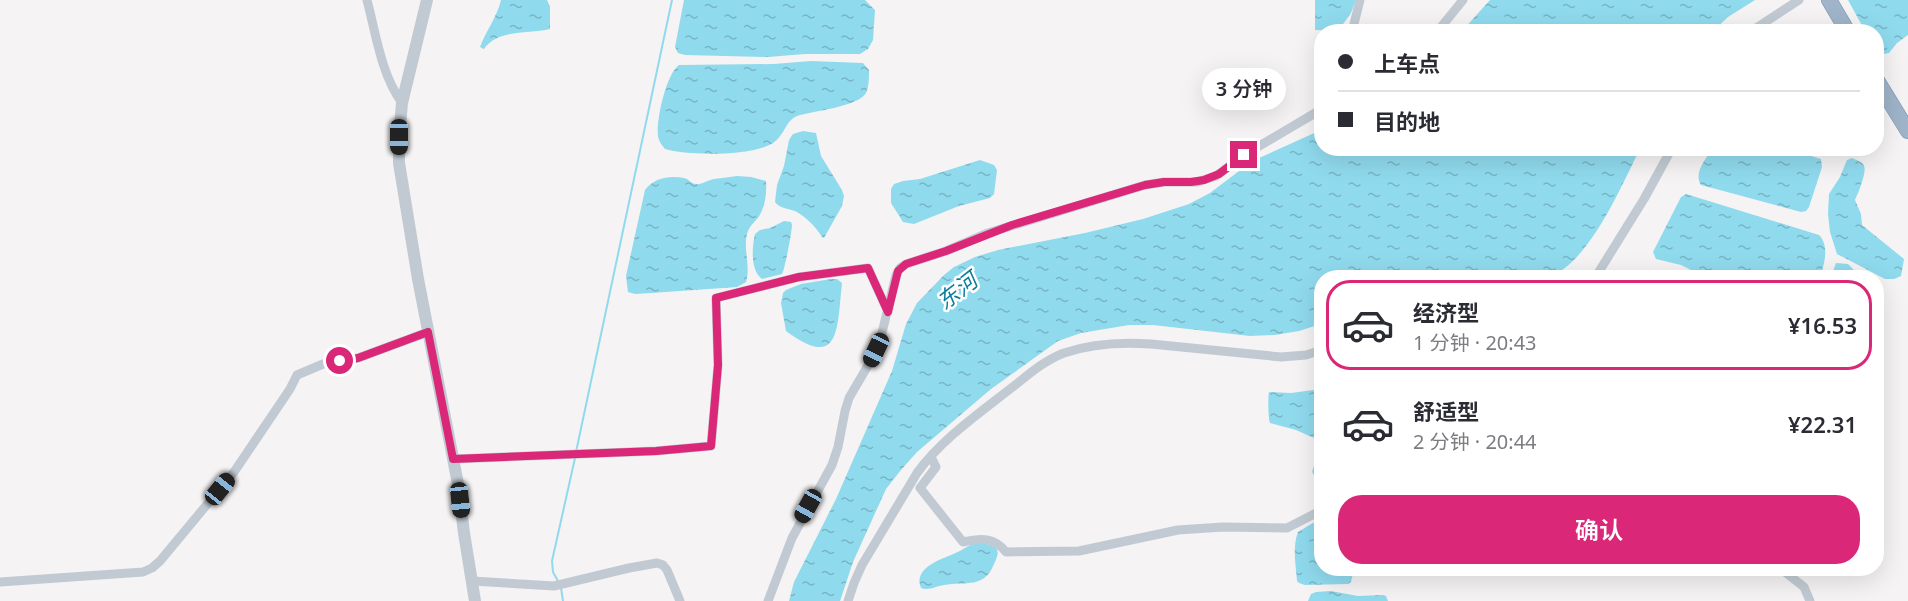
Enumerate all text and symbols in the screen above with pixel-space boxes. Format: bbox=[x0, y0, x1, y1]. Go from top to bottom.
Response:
text: 上车点 bbox=[1374, 48, 1440, 78]
callout: 3 分钟 bbox=[1202, 68, 1286, 110]
text: 3 分钟 bbox=[1216, 75, 1272, 102]
text: 目的地 bbox=[1374, 106, 1440, 136]
car bbox=[390, 119, 408, 155]
route end bbox=[1230, 141, 1257, 168]
water label: 东河 bbox=[930, 262, 986, 316]
text: 经济型 bbox=[1413, 297, 1479, 327]
icon: car bbox=[1341, 298, 1395, 352]
text: ¥16.53 bbox=[1788, 310, 1857, 340]
text: 1 分钟 · 20:43 bbox=[1413, 329, 1537, 356]
car bbox=[860, 330, 892, 370]
route start bbox=[326, 347, 353, 374]
text: 舒适型 bbox=[1413, 396, 1479, 426]
icon: car bbox=[1341, 397, 1395, 451]
text: ¥22.31 bbox=[1788, 409, 1857, 439]
text: 2 分钟 · 20:44 bbox=[1413, 428, 1537, 455]
car bbox=[202, 469, 238, 509]
car bbox=[449, 481, 471, 519]
car bbox=[791, 486, 825, 526]
button: 确认 bbox=[1338, 495, 1860, 564]

